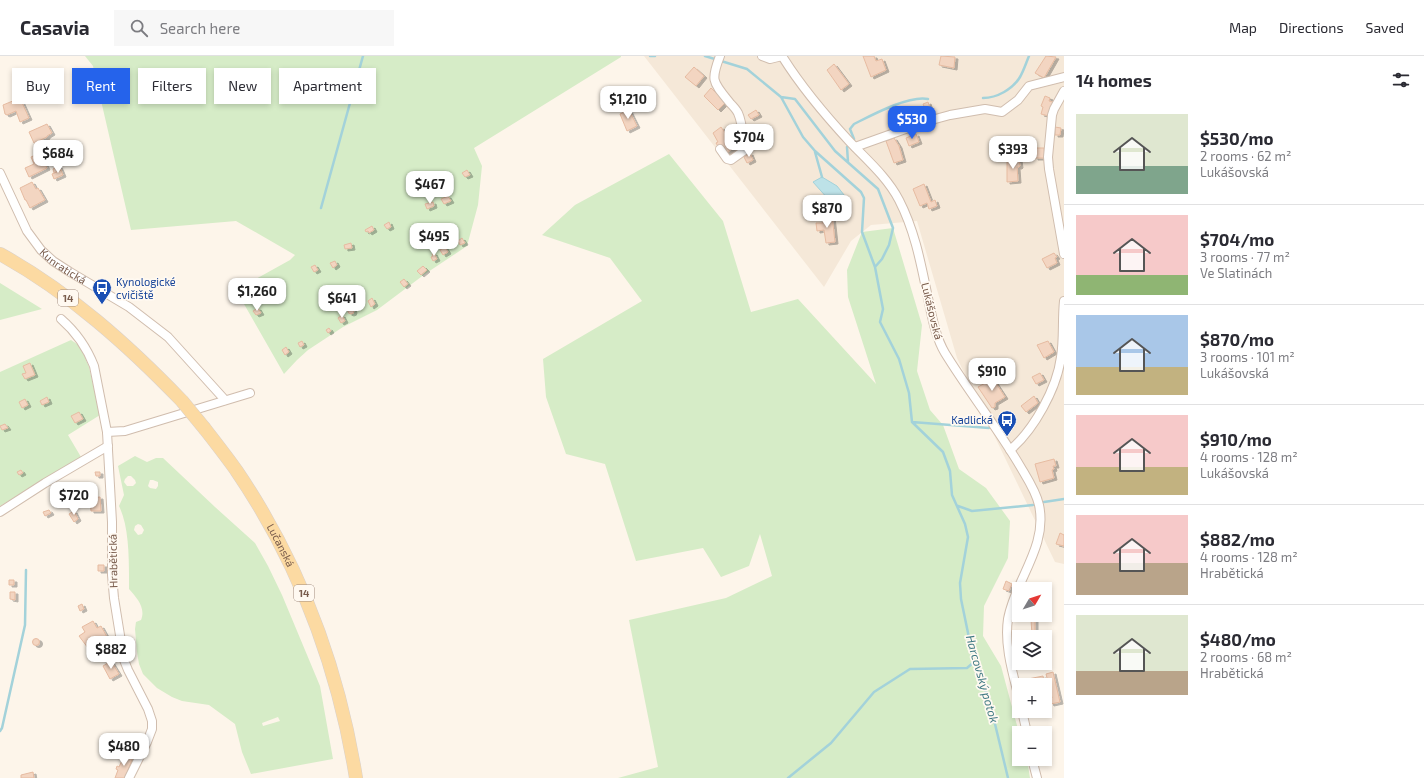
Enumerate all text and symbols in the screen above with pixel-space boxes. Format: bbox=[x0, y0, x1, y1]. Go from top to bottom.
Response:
search box bbox=[114, 10, 394, 46]
text: Casavia bbox=[20, 16, 90, 39]
icon: search bbox=[128, 17, 150, 39]
text: Search here bbox=[160, 19, 240, 37]
text: Map bbox=[1229, 19, 1257, 36]
text: Directions bbox=[1279, 19, 1344, 36]
text: Saved bbox=[1366, 19, 1404, 36]
chip: Buy bbox=[12, 68, 64, 104]
chip: Rent bbox=[72, 68, 130, 104]
chip: Filters bbox=[138, 68, 206, 104]
chip: New bbox=[214, 68, 271, 104]
chip: Apartment bbox=[279, 68, 376, 104]
icon: filters bbox=[1390, 69, 1412, 91]
text: 14 homes bbox=[1076, 70, 1152, 90]
pin: $1,210 bbox=[595, 86, 661, 120]
text: $1,210 bbox=[609, 91, 647, 107]
pin: $530 bbox=[888, 106, 936, 140]
text: $530 bbox=[897, 111, 927, 127]
pin: $704 bbox=[725, 124, 773, 158]
text: $530/mo bbox=[1200, 128, 1273, 148]
text: $704 bbox=[734, 129, 764, 145]
icon: home bbox=[1108, 130, 1156, 178]
pin: $393 bbox=[989, 136, 1037, 170]
pin: $684 bbox=[34, 140, 82, 174]
text: $393 bbox=[998, 141, 1028, 157]
text: $684 bbox=[42, 145, 74, 161]
text: 2 rooms · 62 m² bbox=[1200, 148, 1291, 164]
text: Lukášovská bbox=[1200, 164, 1269, 180]
pin: $467 bbox=[406, 171, 454, 205]
text: $467 bbox=[415, 176, 445, 192]
pin: $870 bbox=[803, 195, 851, 229]
text: $870 bbox=[812, 200, 842, 216]
pin: $495 bbox=[410, 223, 458, 257]
text: $495 bbox=[419, 228, 449, 244]
text: $704/mo bbox=[1200, 229, 1274, 249]
icon: home bbox=[1108, 231, 1156, 279]
street label: Kunratická bbox=[37, 245, 89, 286]
text: 3 rooms · 77 m² bbox=[1200, 249, 1290, 265]
text: Ve Slatinách bbox=[1200, 265, 1272, 281]
place label: Kynologické cvičiště bbox=[116, 275, 176, 301]
bus stop icon: Kynologické cvičiště bbox=[91, 277, 113, 305]
pin: $1,260 bbox=[224, 278, 290, 312]
street label: Lukášovská bbox=[919, 281, 946, 341]
text: $1,260 bbox=[237, 283, 277, 299]
pin: $641 bbox=[318, 285, 366, 319]
road number: 14 bbox=[58, 290, 78, 306]
text: $641 bbox=[327, 290, 357, 306]
text: $870/mo bbox=[1200, 329, 1274, 349]
icon: home bbox=[1108, 331, 1156, 379]
text: 3 rooms · 101 m² bbox=[1200, 349, 1295, 365]
pin: $910 bbox=[968, 358, 1016, 392]
text: $910 bbox=[977, 363, 1007, 379]
text: Lukášovská bbox=[1200, 365, 1269, 381]
bus stop icon: Kadlická bbox=[996, 409, 1018, 437]
place label: Kadlická bbox=[951, 413, 993, 426]
text: $910/mo bbox=[1200, 429, 1272, 449]
icon: home bbox=[1108, 431, 1156, 479]
text: 4 rooms · 128 m² bbox=[1200, 449, 1298, 465]
text: Lukášovská bbox=[1200, 465, 1269, 481]
pin: $720 bbox=[50, 482, 98, 516]
text: $720 bbox=[59, 487, 89, 503]
street label: Lučanská bbox=[265, 521, 298, 569]
text: $882/mo bbox=[1200, 529, 1275, 549]
icon: home bbox=[1108, 531, 1156, 579]
street label: Hrabětická bbox=[106, 534, 119, 588]
text: 4 rooms · 128 m² bbox=[1200, 549, 1298, 565]
text: Hrabětická bbox=[1200, 565, 1264, 581]
north arrow bbox=[1012, 582, 1052, 622]
map controls bbox=[1012, 582, 1052, 766]
road number: 14 bbox=[294, 585, 314, 601]
text: $480/mo bbox=[1200, 629, 1276, 649]
button: layers bbox=[1012, 630, 1052, 670]
icon: home bbox=[1108, 631, 1156, 679]
water label: Harcovský potok bbox=[963, 633, 1002, 725]
pin: $882 bbox=[87, 636, 135, 670]
text: $882 bbox=[95, 641, 127, 657]
text: 2 rooms · 68 m² bbox=[1200, 649, 1292, 665]
text: Hrabětická bbox=[1200, 665, 1264, 681]
button: + bbox=[1012, 678, 1052, 718]
button: − bbox=[1012, 726, 1052, 766]
pin: $480 bbox=[100, 733, 148, 767]
text: $480 bbox=[108, 738, 140, 754]

